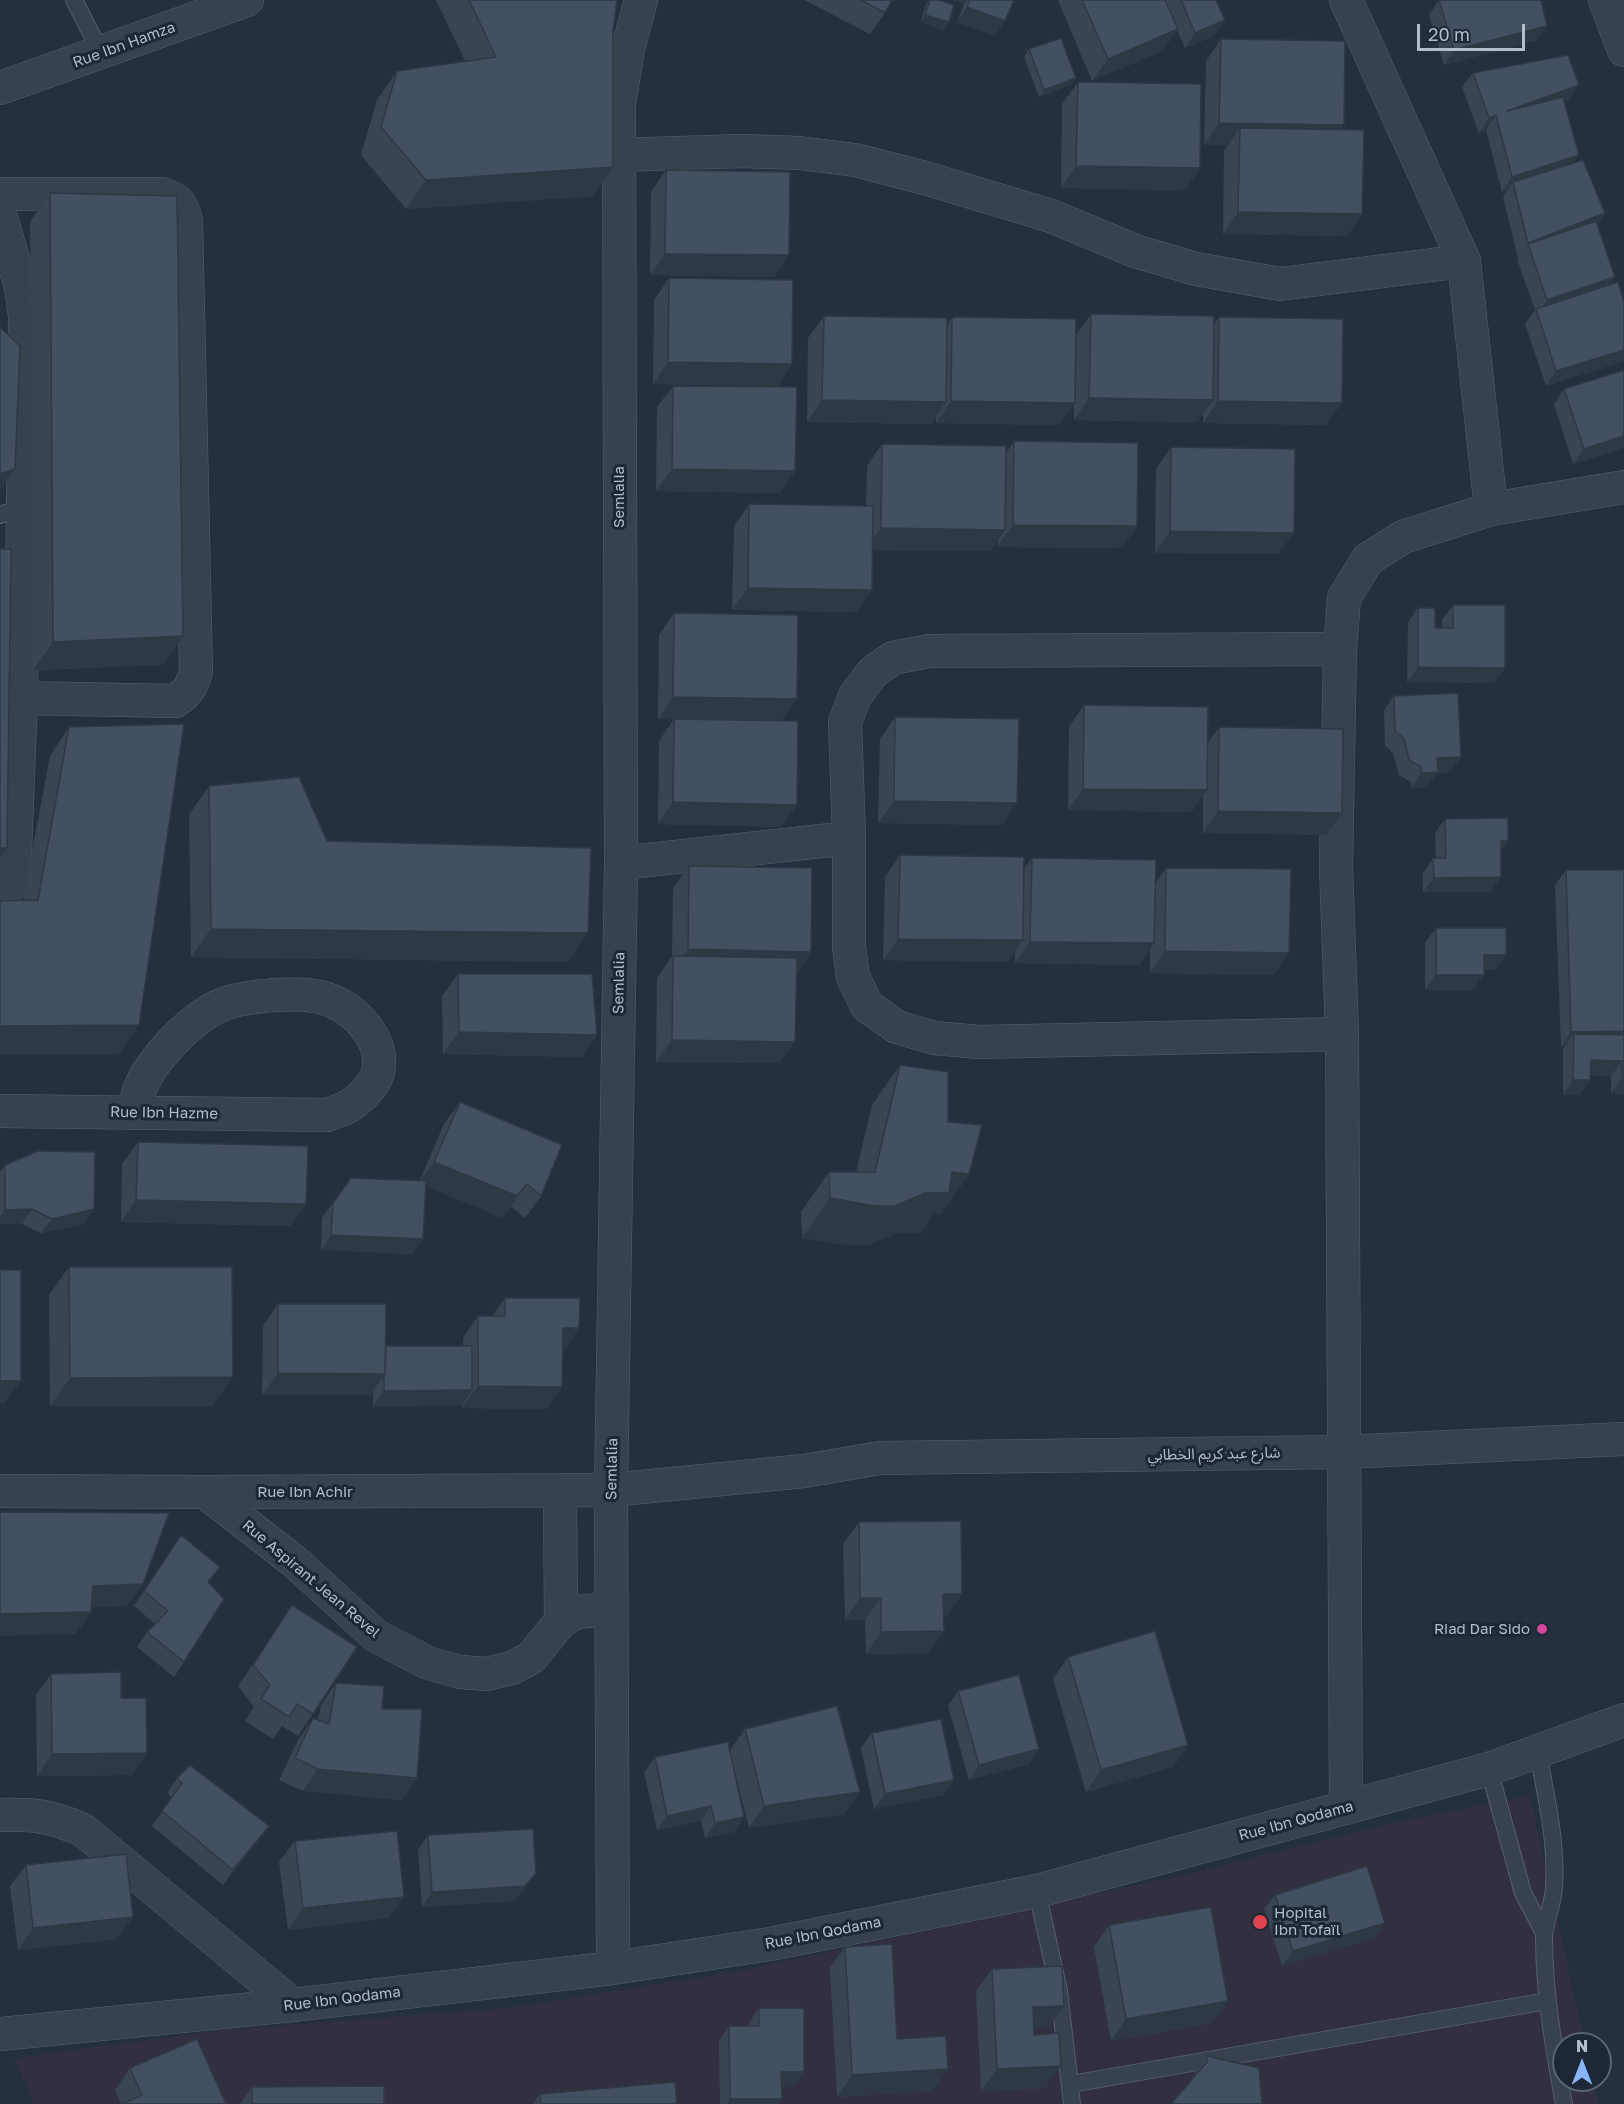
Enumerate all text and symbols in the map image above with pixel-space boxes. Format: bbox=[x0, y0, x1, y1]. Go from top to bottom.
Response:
scale bar bbox=[1420, 12, 1528, 50]
street label: Rue Ibn Hamza bbox=[70, 18, 178, 72]
text: 20 m bbox=[1428, 23, 1470, 45]
street label: Semlalia bbox=[610, 466, 628, 528]
street label: Semlalia bbox=[609, 952, 629, 1014]
street label: Rue Ibn Hazme bbox=[110, 1103, 218, 1123]
street label: Semlalia bbox=[602, 1438, 622, 1500]
street label: شارع عبد كريم الخطابي bbox=[1147, 1444, 1281, 1464]
street label: Rue Ibn Achir bbox=[257, 1483, 353, 1501]
street label: Rue Aspirant Jean Revel bbox=[239, 1516, 383, 1642]
place label: Riad Dar Sido bbox=[1434, 1620, 1530, 1638]
marker: Riad Dar Sido bbox=[1535, 1622, 1549, 1636]
street label: Rue Ibn Qodama bbox=[1237, 1797, 1355, 1845]
place label: Hopital Ibn Tofaïl bbox=[1274, 1904, 1340, 1939]
street label: Rue Ibn Qodama bbox=[763, 1913, 883, 1953]
marker: Hopital Ibn Tofaïl bbox=[1251, 1913, 1269, 1931]
street label: Rue Ibn Qodama bbox=[282, 1983, 402, 2015]
north arrow bbox=[1552, 2032, 1612, 2092]
text: N bbox=[1576, 2036, 1588, 2056]

